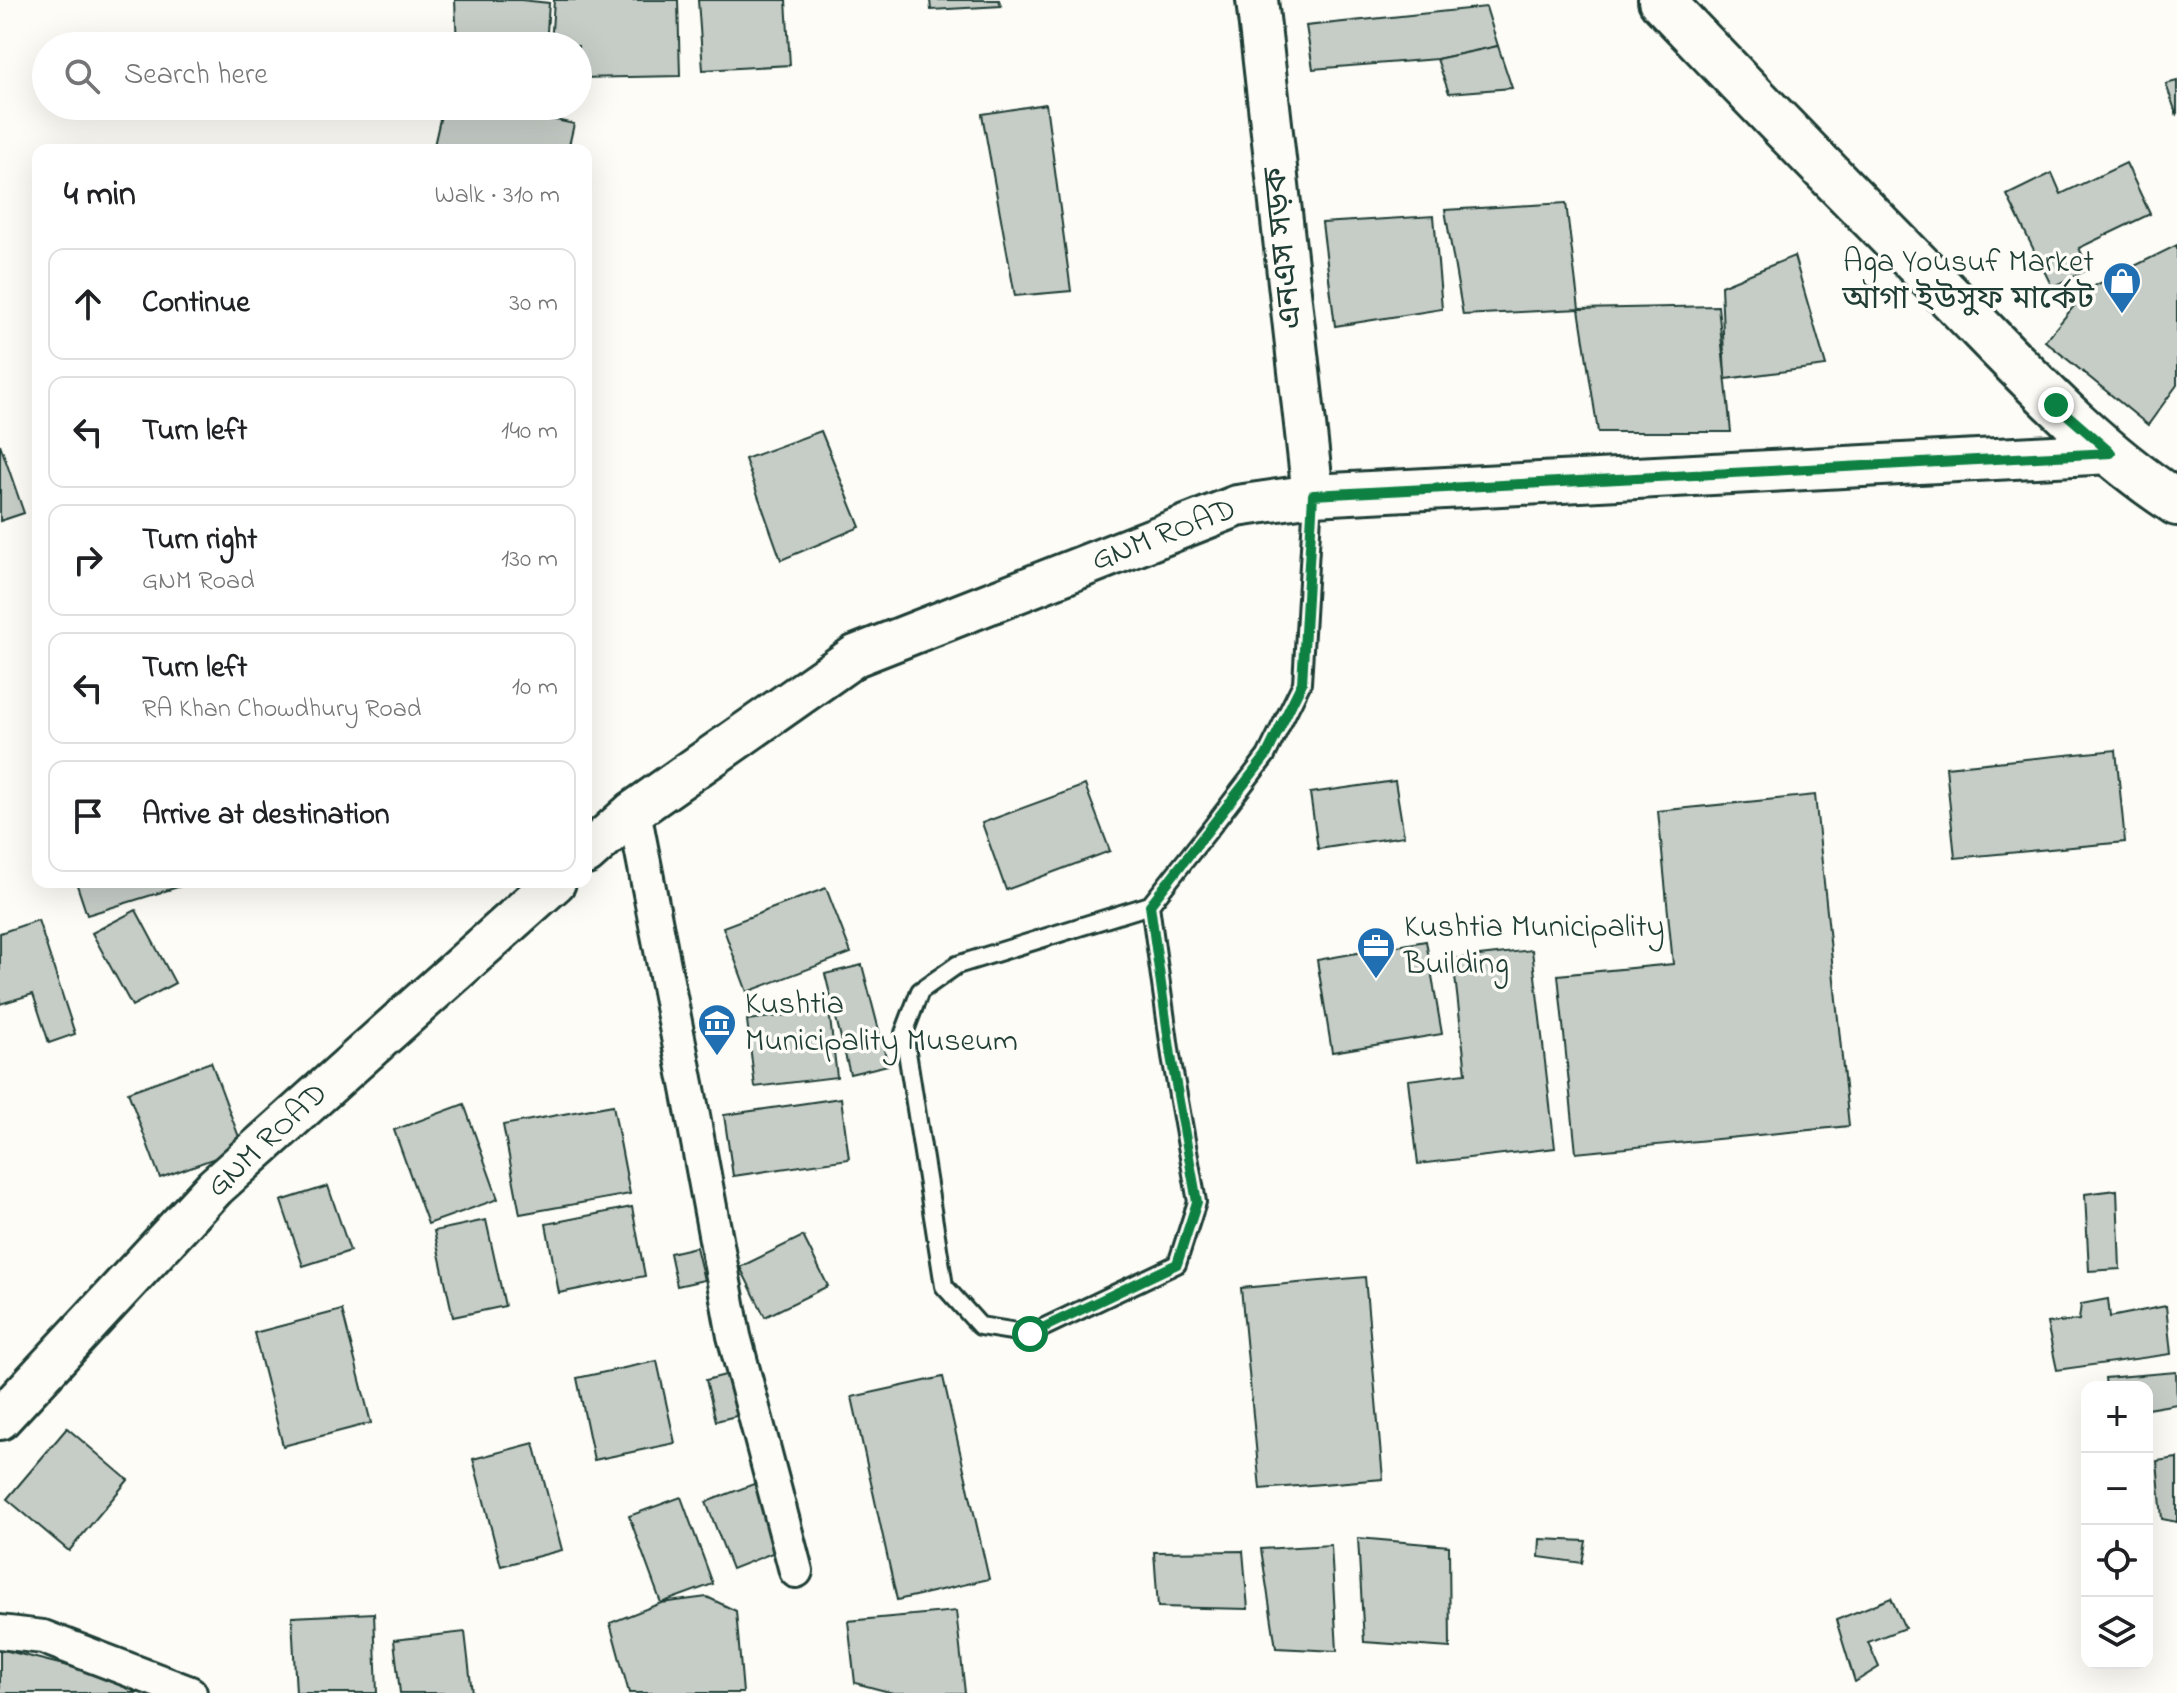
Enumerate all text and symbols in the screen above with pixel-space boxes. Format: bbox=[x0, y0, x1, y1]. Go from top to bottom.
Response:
search box bbox=[32, 32, 592, 120]
icon: search bbox=[60, 54, 104, 98]
text: Search here bbox=[124, 54, 268, 98]
street label: এনএস সড়ক bbox=[1253, 164, 1317, 331]
text: 4 min bbox=[64, 171, 136, 221]
text: Walk · 310 m bbox=[435, 177, 560, 215]
place label: Aga Yousuf Market আগা ইউসুফ মার্কেট bbox=[1841, 240, 2094, 324]
shop icon: Aga Yousuf Market আগা ইউসুফ মার্কেট bbox=[2101, 260, 2143, 315]
icon: ahead bbox=[66, 282, 110, 326]
text: Continue bbox=[142, 282, 250, 326]
text: 30 m bbox=[509, 285, 558, 323]
route end bbox=[2038, 387, 2074, 423]
icon: left bbox=[66, 410, 110, 454]
text: Turn left bbox=[142, 410, 247, 454]
text: 140 m bbox=[501, 413, 558, 451]
street label: GNM ROAD bbox=[1085, 487, 1243, 585]
text: Turn right bbox=[142, 519, 257, 563]
icon: right bbox=[66, 538, 110, 582]
text: 130 m bbox=[501, 541, 558, 579]
text: GNM Road bbox=[142, 563, 255, 601]
text: Turn left bbox=[142, 647, 247, 691]
icon: left bbox=[66, 666, 110, 710]
text: 10 m bbox=[512, 669, 558, 707]
text: RA Khan Chowdhury Road bbox=[142, 691, 421, 729]
icon: arrive bbox=[66, 794, 110, 838]
text: Arrive at destination bbox=[142, 794, 390, 838]
place label: Kushtia Municipality Building bbox=[1403, 905, 1665, 989]
office icon: Kushtia Municipality Building bbox=[1355, 925, 1397, 980]
place label: Kushtia Municipality Museum bbox=[745, 982, 1018, 1066]
museum icon: Kushtia Municipality Museum bbox=[696, 1002, 738, 1057]
street label: GNM ROAD bbox=[197, 1072, 339, 1210]
route start bbox=[1012, 1316, 1048, 1352]
map controls bbox=[2081, 1381, 2153, 1669]
button: + bbox=[2081, 1381, 2153, 1453]
button: − bbox=[2081, 1453, 2153, 1525]
button: locate bbox=[2081, 1525, 2153, 1597]
button: layers bbox=[2081, 1597, 2153, 1669]

